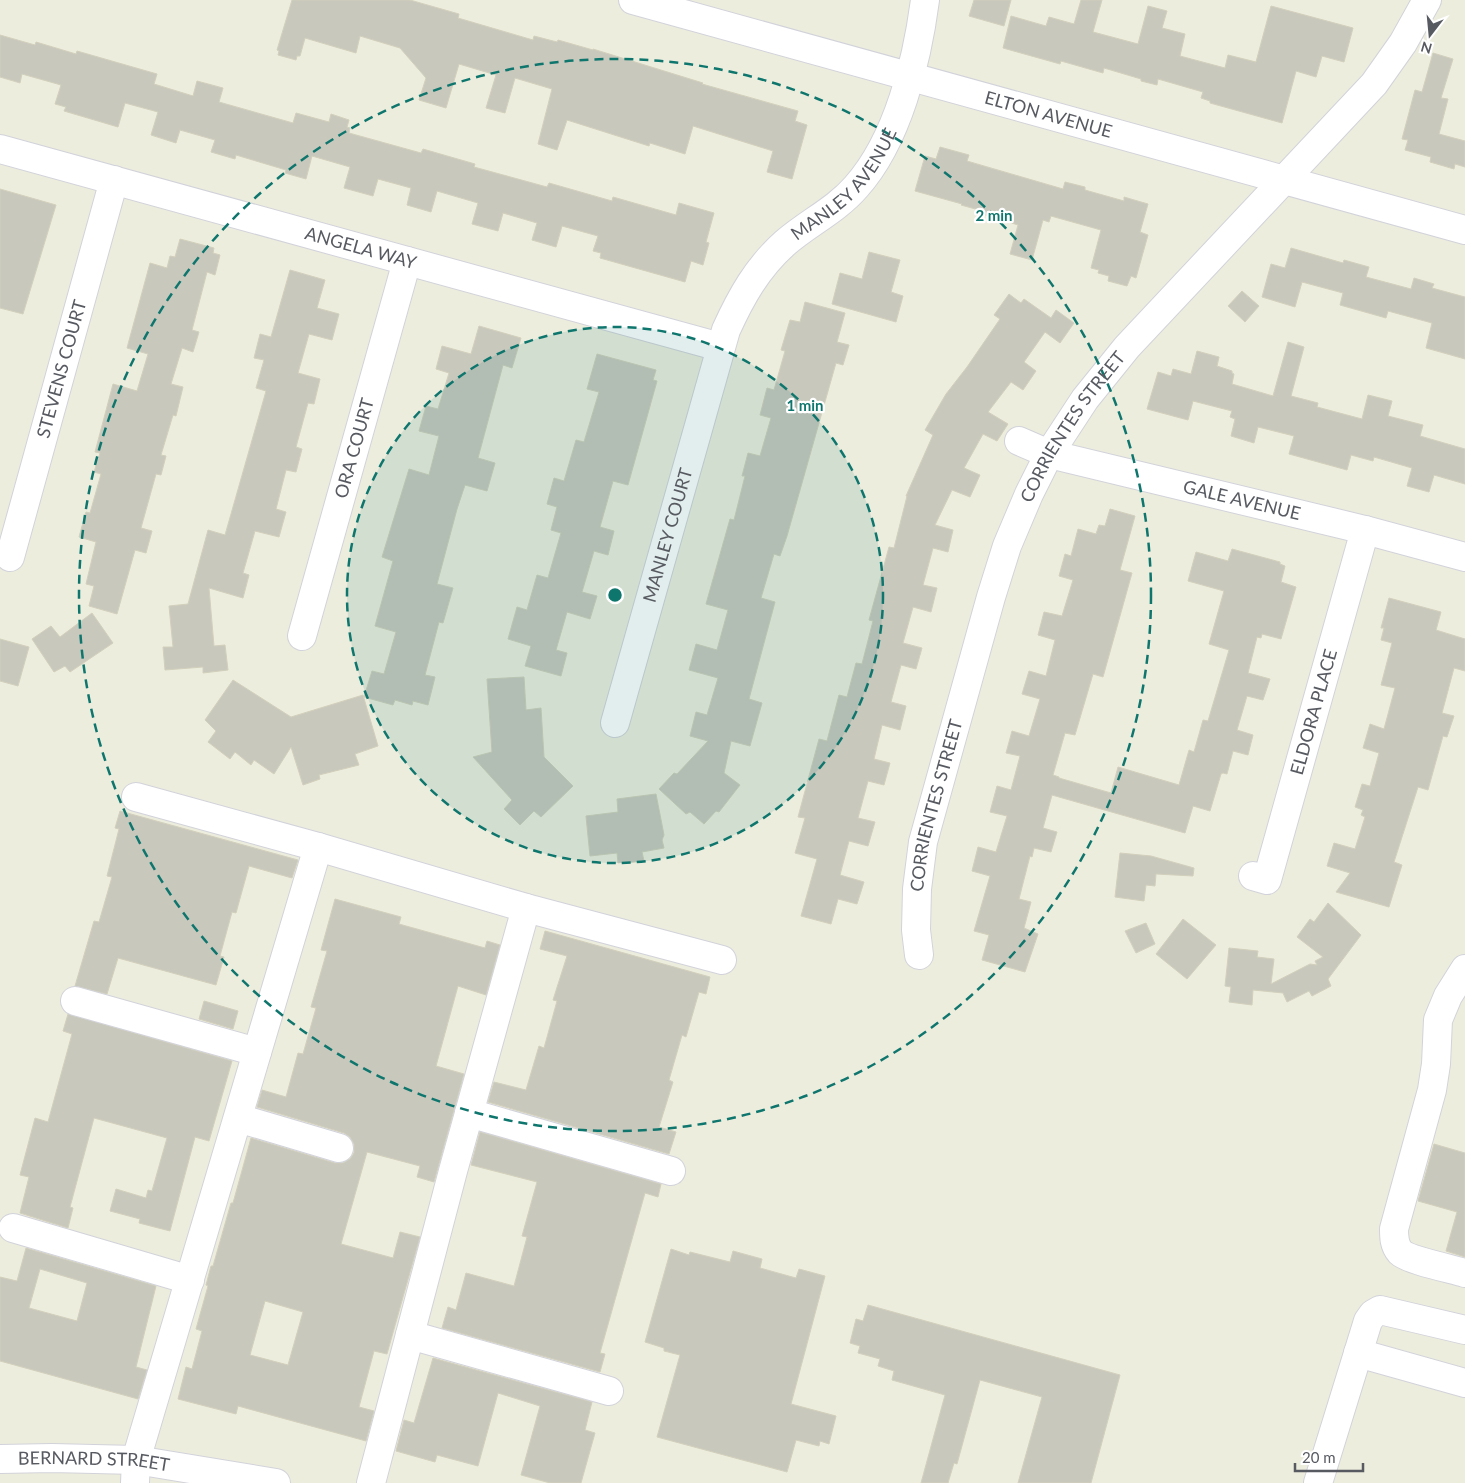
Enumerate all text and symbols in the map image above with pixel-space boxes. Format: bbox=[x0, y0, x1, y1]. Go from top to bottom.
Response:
north arrow bbox=[1405, 10, 1455, 60]
text: N bbox=[1419, 38, 1434, 58]
street label: ELTON AVENUE bbox=[982, 86, 1115, 142]
street label: MANLEY AVENUE bbox=[786, 124, 901, 244]
text: 2 min bbox=[975, 206, 1013, 224]
street label: ANGELA WAY bbox=[303, 221, 420, 273]
street label: STEVENS COURT bbox=[31, 297, 91, 440]
street label: CORRIENTES STREET bbox=[1015, 346, 1129, 505]
street label: ORA COURT bbox=[329, 395, 378, 500]
text: 1 min bbox=[786, 396, 824, 414]
street label: MANLEY COURT bbox=[638, 465, 697, 605]
street label: GALE AVENUE bbox=[1181, 475, 1303, 524]
centre of rings bbox=[606, 586, 624, 604]
street label: ELDORA PLACE bbox=[1285, 646, 1341, 777]
street label: CORRIENTES STREET bbox=[905, 716, 967, 893]
scale bar bbox=[1295, 1440, 1362, 1472]
street label: BERNARD STREET bbox=[18, 1446, 172, 1475]
text: 20 m bbox=[1302, 1448, 1336, 1466]

